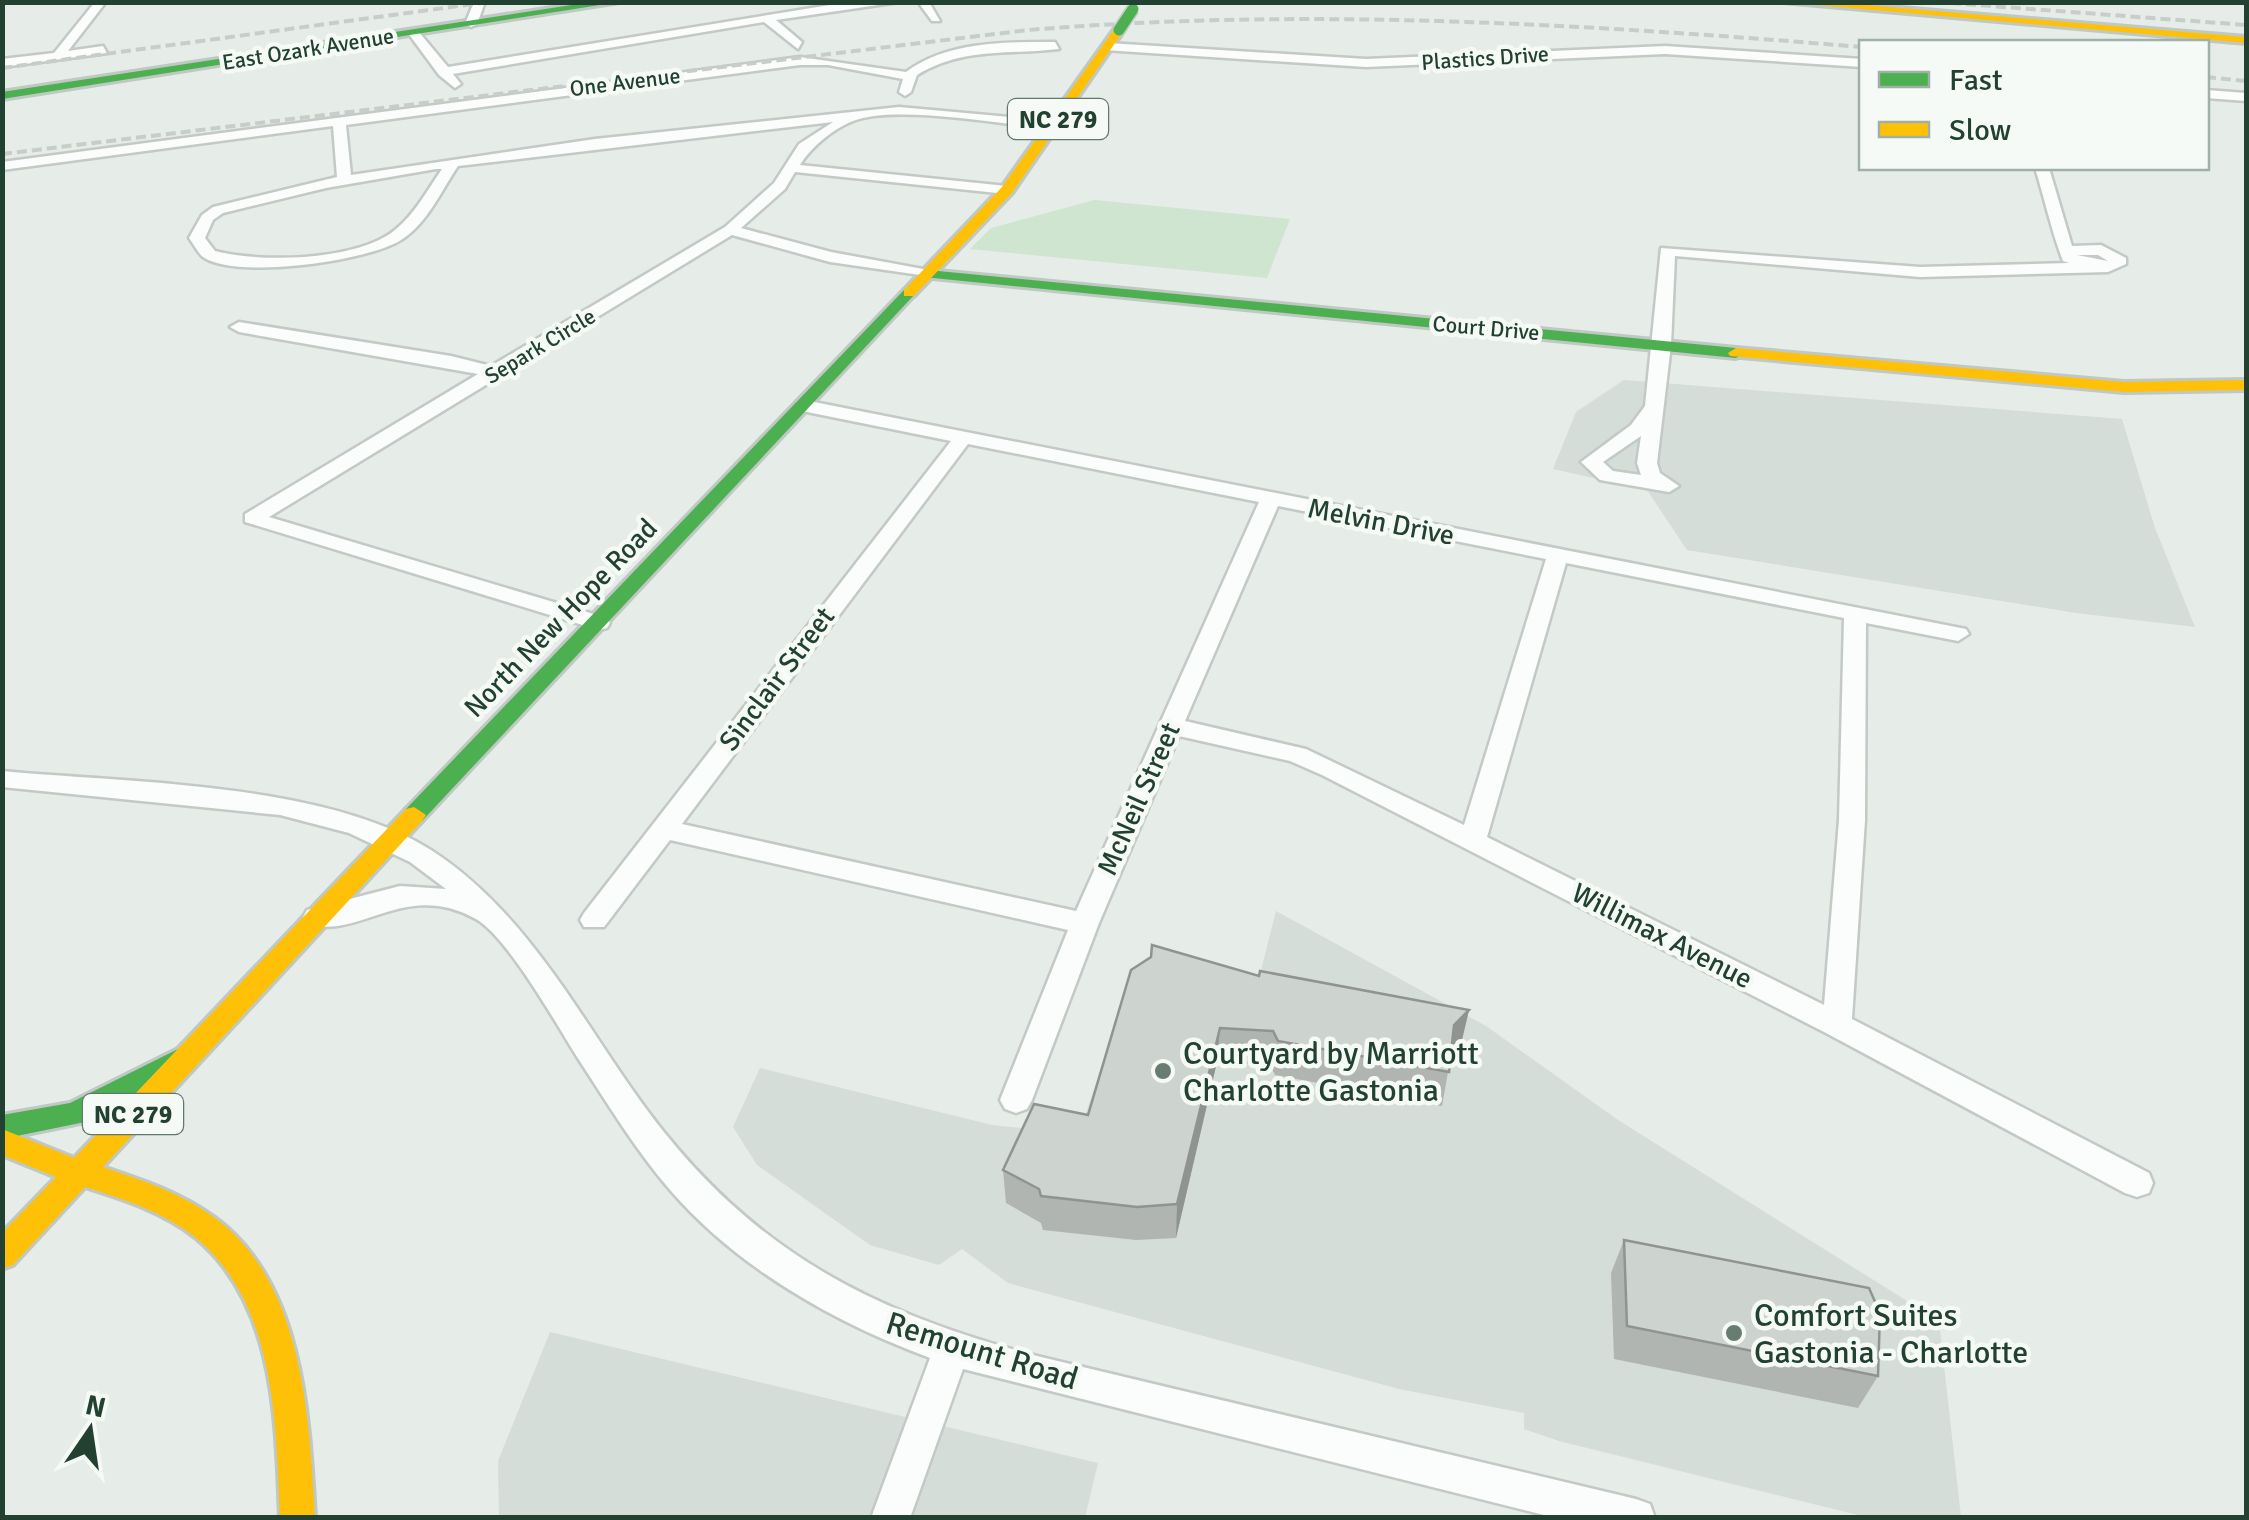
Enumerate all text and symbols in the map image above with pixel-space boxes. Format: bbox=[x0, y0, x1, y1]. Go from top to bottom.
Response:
street label: East Ozark Avenue bbox=[220, 22, 396, 76]
street label: Plastics Drive bbox=[1420, 40, 1550, 76]
legend bbox=[1859, 40, 2209, 170]
street label: One Avenue bbox=[568, 62, 682, 102]
text: Fast bbox=[1949, 62, 2002, 99]
road number: NC 279 bbox=[1008, 99, 1108, 139]
text: Slow bbox=[1949, 112, 2011, 149]
street label: Separk Circle bbox=[480, 302, 600, 390]
street label: Court Drive bbox=[1432, 310, 1540, 346]
street label: Melvin Drive bbox=[1305, 491, 1457, 553]
street label: North New Hope Road bbox=[457, 512, 665, 724]
street label: Sinclair Street bbox=[712, 600, 842, 758]
street label: McNeil Street bbox=[1090, 717, 1188, 881]
street label: Willimax Avenue bbox=[1566, 876, 1758, 996]
place label: Courtyard by Marriott Charlotte Gastonia bbox=[1183, 1034, 1479, 1110]
marker: Courtyard by Marriott Charlotte Gastonia bbox=[1152, 1060, 1174, 1082]
road number: NC 279 bbox=[83, 1094, 183, 1134]
place label: Comfort Suites Gastonia - Charlotte bbox=[1754, 1296, 2028, 1372]
street label: Remount Road bbox=[881, 1303, 1083, 1399]
marker: Comfort Suites Gastonia - Charlotte bbox=[1723, 1322, 1745, 1344]
north arrow bbox=[40, 1380, 140, 1480]
text: N bbox=[82, 1388, 109, 1425]

